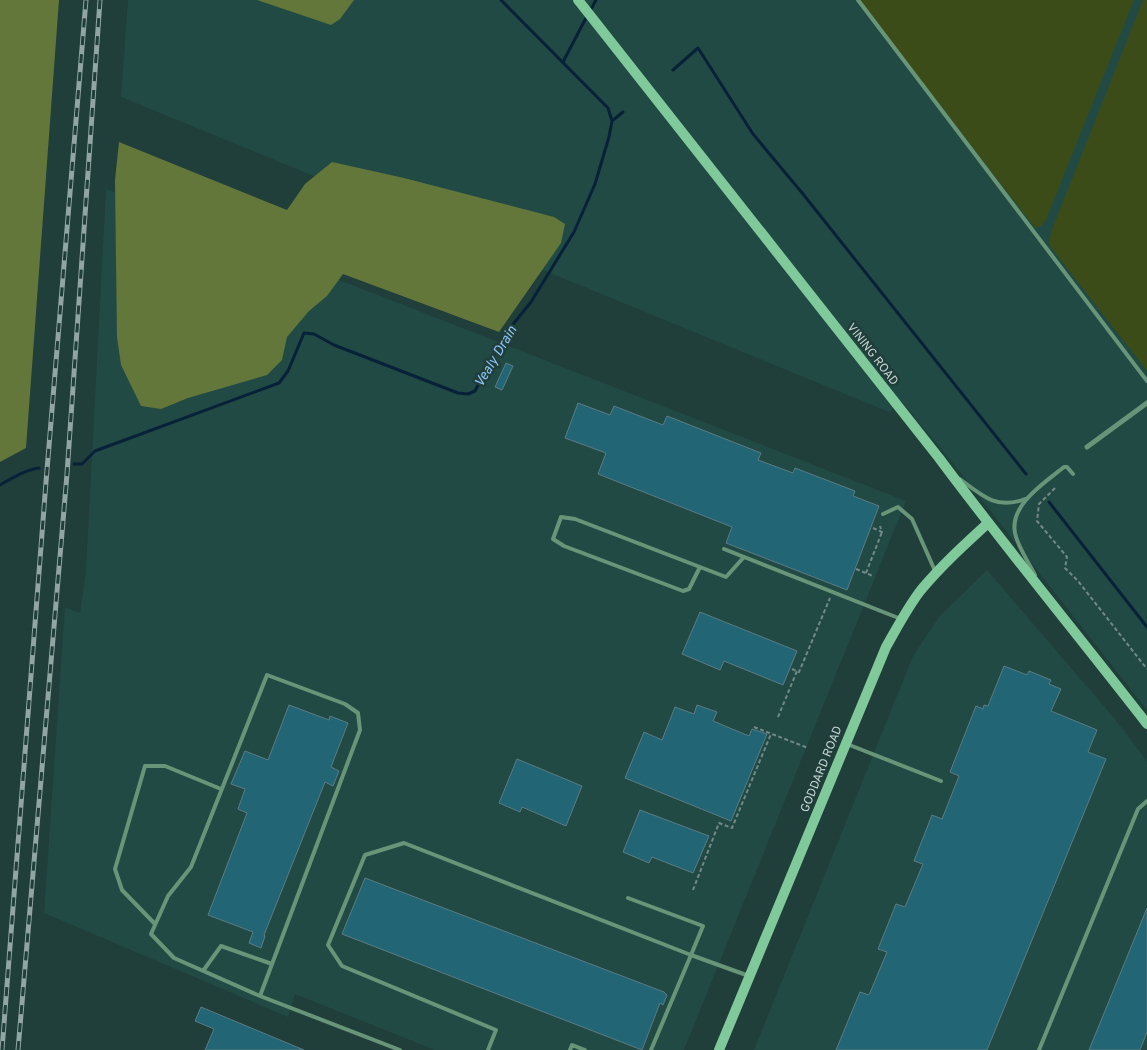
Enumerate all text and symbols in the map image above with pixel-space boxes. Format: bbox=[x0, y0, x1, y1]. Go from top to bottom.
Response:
street label: VINING ROAD bbox=[843, 320, 902, 389]
water label: Vealy Drain bbox=[471, 323, 521, 391]
street label: GODDARD ROAD bbox=[797, 724, 847, 815]

